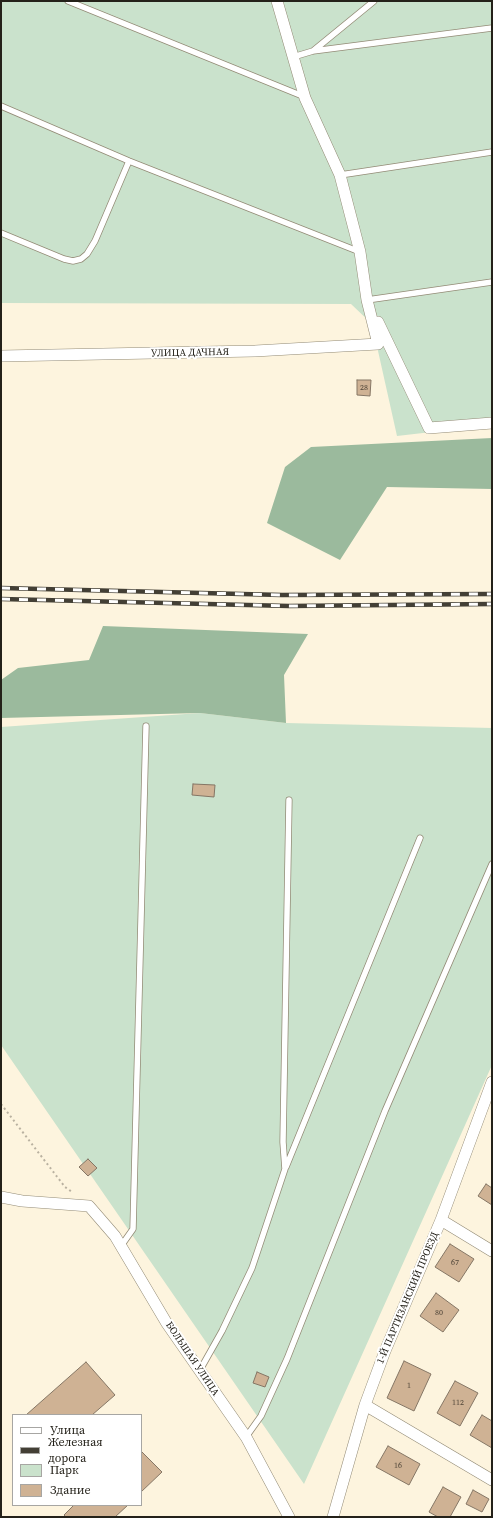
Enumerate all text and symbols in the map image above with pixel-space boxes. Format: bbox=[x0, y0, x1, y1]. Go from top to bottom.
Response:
street label: УЛИЦА ДАЧНАЯ bbox=[151, 346, 229, 360]
house number: 28 bbox=[360, 383, 368, 393]
street label: 1-Й ПАРТИЗАНСКИЙ ПРОЕЗД bbox=[375, 1230, 441, 1366]
house number: 67 bbox=[451, 1258, 459, 1268]
house number: 80 bbox=[435, 1308, 443, 1318]
street label: БОЛЬШАЯ УЛИЦА bbox=[163, 1320, 221, 1398]
house number: 1 bbox=[407, 1381, 411, 1391]
house number: 112 bbox=[452, 1398, 464, 1408]
legend bbox=[12, 1414, 142, 1506]
text: Улица bbox=[50, 1422, 85, 1438]
text: Железная дорога bbox=[48, 1434, 103, 1466]
house number: 16 bbox=[394, 1461, 402, 1471]
text: Парк bbox=[50, 1462, 79, 1478]
text: Здание bbox=[50, 1482, 91, 1498]

